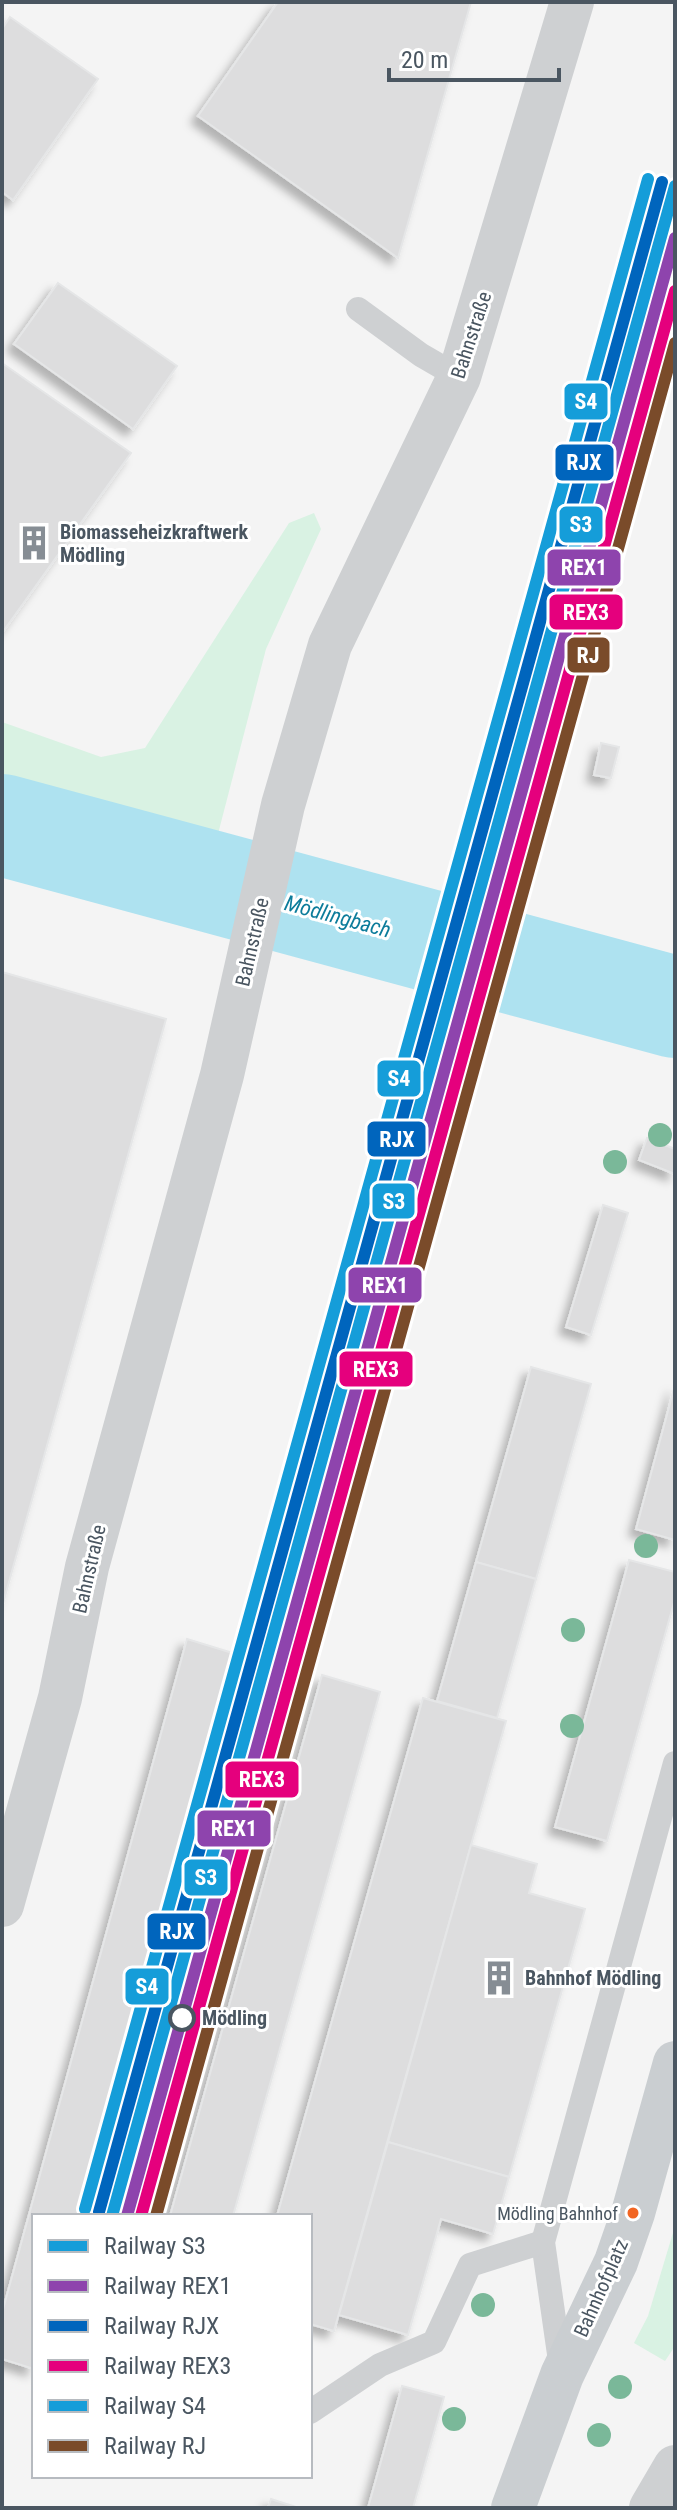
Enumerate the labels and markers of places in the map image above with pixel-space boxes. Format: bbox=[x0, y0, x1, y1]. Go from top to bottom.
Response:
place label: Biomasseheizkraftwerk Mödling bbox=[60, 520, 249, 567]
building icon: Biomasseheizkraftwerk Mödling bbox=[15, 524, 53, 562]
building icon: Bahnhof Mödling bbox=[480, 1959, 518, 1997]
place label: Bahnhof Mödling bbox=[525, 1966, 661, 1990]
marker: Mödling bbox=[169, 2005, 195, 2031]
place label: Mödling bbox=[202, 2006, 267, 2030]
place label: Mödling Bahnhof bbox=[497, 2203, 618, 2224]
marker: Mödling Bahnhof bbox=[625, 2205, 641, 2221]

